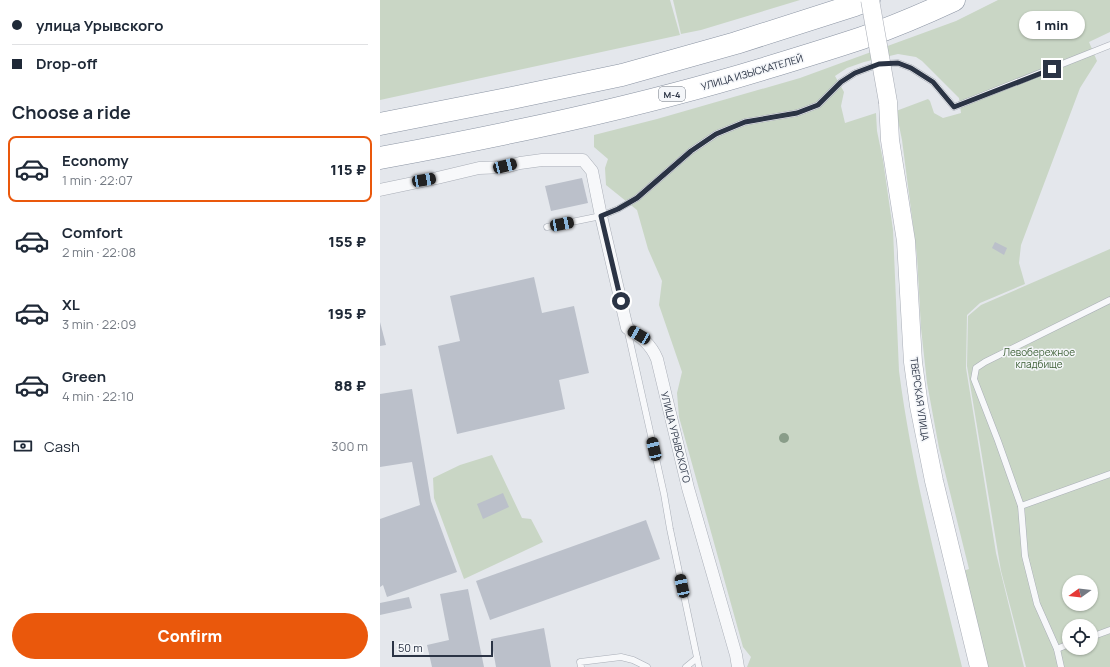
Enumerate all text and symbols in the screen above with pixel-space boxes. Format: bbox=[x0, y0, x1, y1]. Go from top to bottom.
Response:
callout: 1 min bbox=[1019, 11, 1085, 39]
text: улица Урывского bbox=[36, 15, 164, 36]
text: 1 min bbox=[1036, 16, 1068, 34]
street label: УЛИЦА ИЗЫСКАТЕЛЕЙ bbox=[699, 51, 805, 93]
text: Drop-off bbox=[36, 53, 97, 74]
route end bbox=[1043, 60, 1061, 78]
road number: М-4 bbox=[659, 87, 685, 101]
text: Choose a ride bbox=[12, 100, 131, 124]
text: Economy bbox=[62, 150, 129, 171]
icon: car bbox=[14, 151, 50, 187]
car bbox=[492, 157, 518, 175]
text: 115 ₽ bbox=[330, 159, 366, 180]
text: 1 min · 22:07 bbox=[62, 171, 133, 189]
car bbox=[411, 172, 437, 188]
car bbox=[549, 216, 575, 232]
text: Comfort bbox=[62, 222, 123, 243]
icon: car bbox=[14, 223, 50, 259]
text: 155 ₽ bbox=[328, 231, 366, 252]
text: 2 min · 22:08 bbox=[62, 243, 136, 261]
route start bbox=[612, 292, 630, 310]
text: XL bbox=[62, 294, 80, 315]
icon: car bbox=[14, 295, 50, 331]
text: 195 ₽ bbox=[328, 303, 366, 324]
text: 3 min · 22:09 bbox=[62, 315, 136, 333]
car bbox=[626, 324, 652, 346]
park label: Левобережное кладбище bbox=[1003, 345, 1075, 371]
street label: ТВЕРСКАЯ УЛИЦА bbox=[907, 356, 933, 442]
text: Green bbox=[62, 366, 106, 387]
icon: car bbox=[14, 367, 50, 403]
text: 88 ₽ bbox=[334, 375, 366, 396]
text: 4 min · 22:10 bbox=[62, 387, 134, 405]
street label: УЛИЦА УРЫВСКОГО bbox=[658, 390, 694, 484]
icon: cash bbox=[12, 435, 34, 457]
text: Cash bbox=[44, 436, 80, 457]
car bbox=[645, 436, 663, 462]
text: 300 m bbox=[331, 437, 368, 455]
car bbox=[674, 573, 690, 599]
north arrow bbox=[1062, 575, 1098, 611]
map controls bbox=[1062, 575, 1098, 655]
button: Confirm bbox=[12, 613, 368, 659]
button: locate bbox=[1062, 619, 1098, 655]
scale bar bbox=[392, 639, 493, 658]
text: 50 m bbox=[398, 640, 423, 655]

